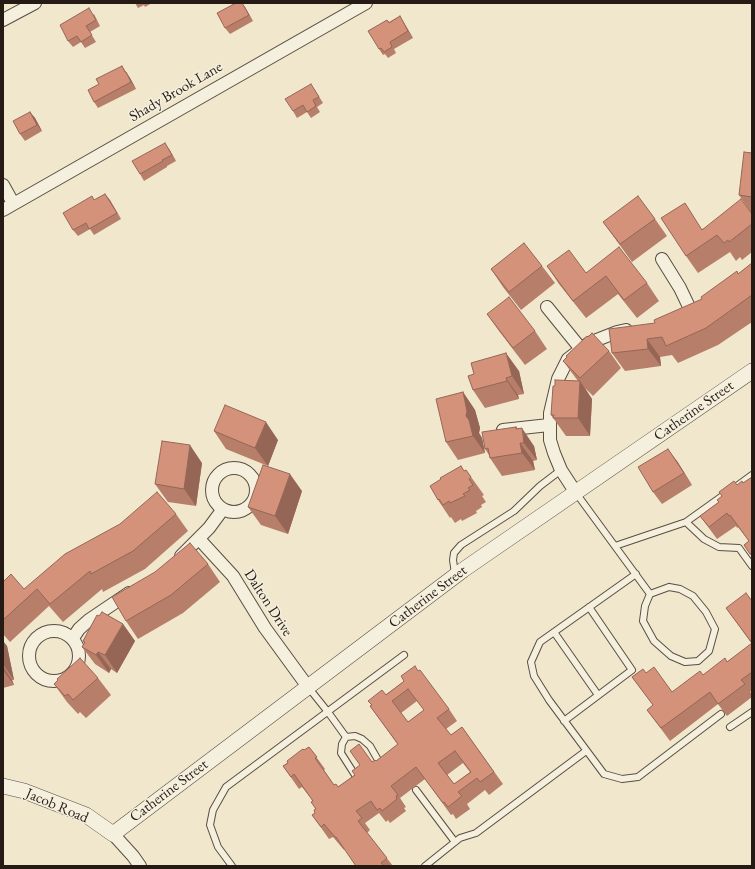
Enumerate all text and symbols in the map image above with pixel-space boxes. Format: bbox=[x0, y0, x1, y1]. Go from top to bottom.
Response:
street label: Shady Brook Lane bbox=[126, 58, 226, 126]
street label: Catherine Street bbox=[651, 377, 737, 445]
street label: Catherine Street bbox=[385, 562, 471, 632]
street label: Dalton Drive bbox=[240, 566, 296, 640]
street label: Catherine Street bbox=[126, 756, 212, 826]
street label: Jacob Road bbox=[23, 785, 91, 827]

